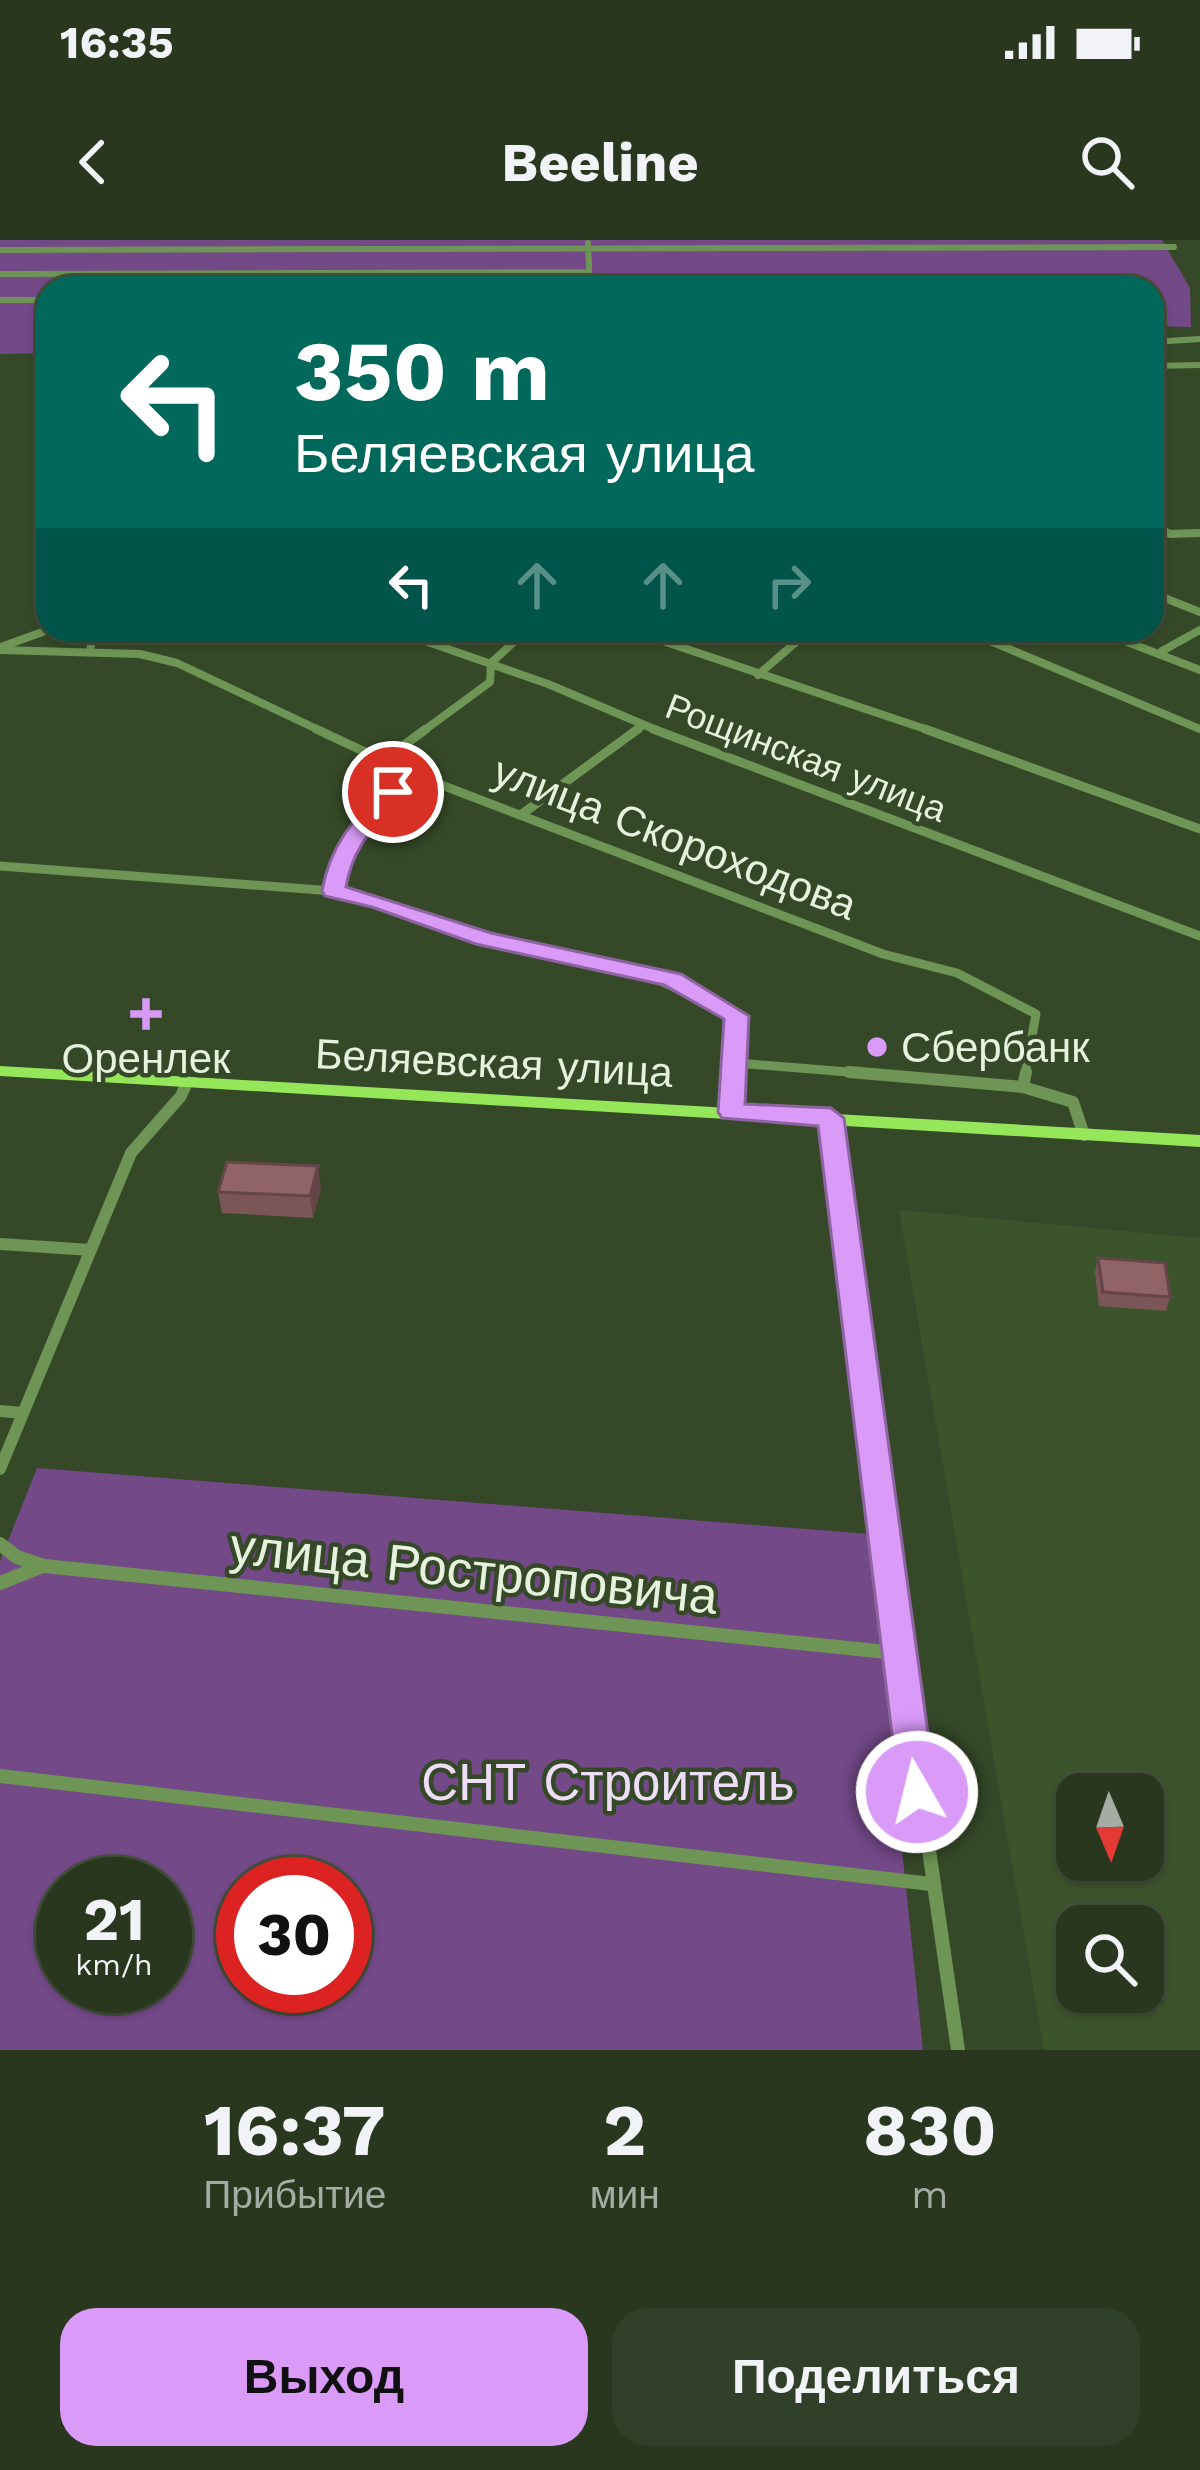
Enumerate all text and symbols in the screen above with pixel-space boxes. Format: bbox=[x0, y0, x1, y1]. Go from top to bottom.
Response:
text: 16:35 bbox=[60, 16, 174, 69]
icon: back bbox=[60, 129, 126, 195]
icon: search bbox=[1074, 129, 1140, 195]
text: Beeline bbox=[501, 131, 699, 194]
text: 350 m bbox=[294, 322, 550, 420]
icon: left bbox=[96, 324, 252, 480]
text: Беляевская улица bbox=[294, 422, 755, 485]
icon: left bbox=[378, 552, 444, 618]
icon: ahead bbox=[504, 552, 570, 618]
icon: ahead bbox=[630, 552, 696, 618]
icon: right bbox=[756, 552, 822, 618]
street label: Рощинская улица bbox=[660, 685, 953, 831]
pin bbox=[342, 741, 444, 843]
street label: улица Скороходова bbox=[487, 746, 864, 930]
icon: arrive bbox=[360, 759, 426, 825]
marker: Оренлек bbox=[133, 1001, 159, 1027]
place label: Сбербанк bbox=[901, 1023, 1090, 1072]
street label: Беляевская улица bbox=[314, 1029, 675, 1097]
place label: Оренлек bbox=[62, 1034, 231, 1083]
marker: Сбербанк bbox=[864, 1034, 890, 1060]
street label: улица Ростроповича bbox=[227, 1516, 721, 1626]
position arrow bbox=[854, 1729, 980, 1855]
park label: СНТ Строитель bbox=[421, 1753, 795, 1812]
north arrow bbox=[1056, 1773, 1164, 1881]
map controls bbox=[1056, 1773, 1164, 2013]
speed limit sign: 30 bbox=[216, 1857, 372, 2013]
text: 21 bbox=[83, 1884, 145, 1955]
button: search bbox=[1056, 1905, 1164, 2013]
text: km/h bbox=[75, 1947, 153, 1982]
text: 16:37 bbox=[204, 2088, 386, 2172]
text: 2 bbox=[603, 2088, 646, 2172]
text: 830 bbox=[863, 2088, 997, 2172]
text: Прибытие bbox=[203, 2172, 386, 2217]
text: мин bbox=[590, 2172, 660, 2217]
text: m bbox=[911, 2172, 949, 2217]
button: Выход bbox=[60, 2308, 588, 2446]
button: Поделиться bbox=[612, 2308, 1140, 2446]

